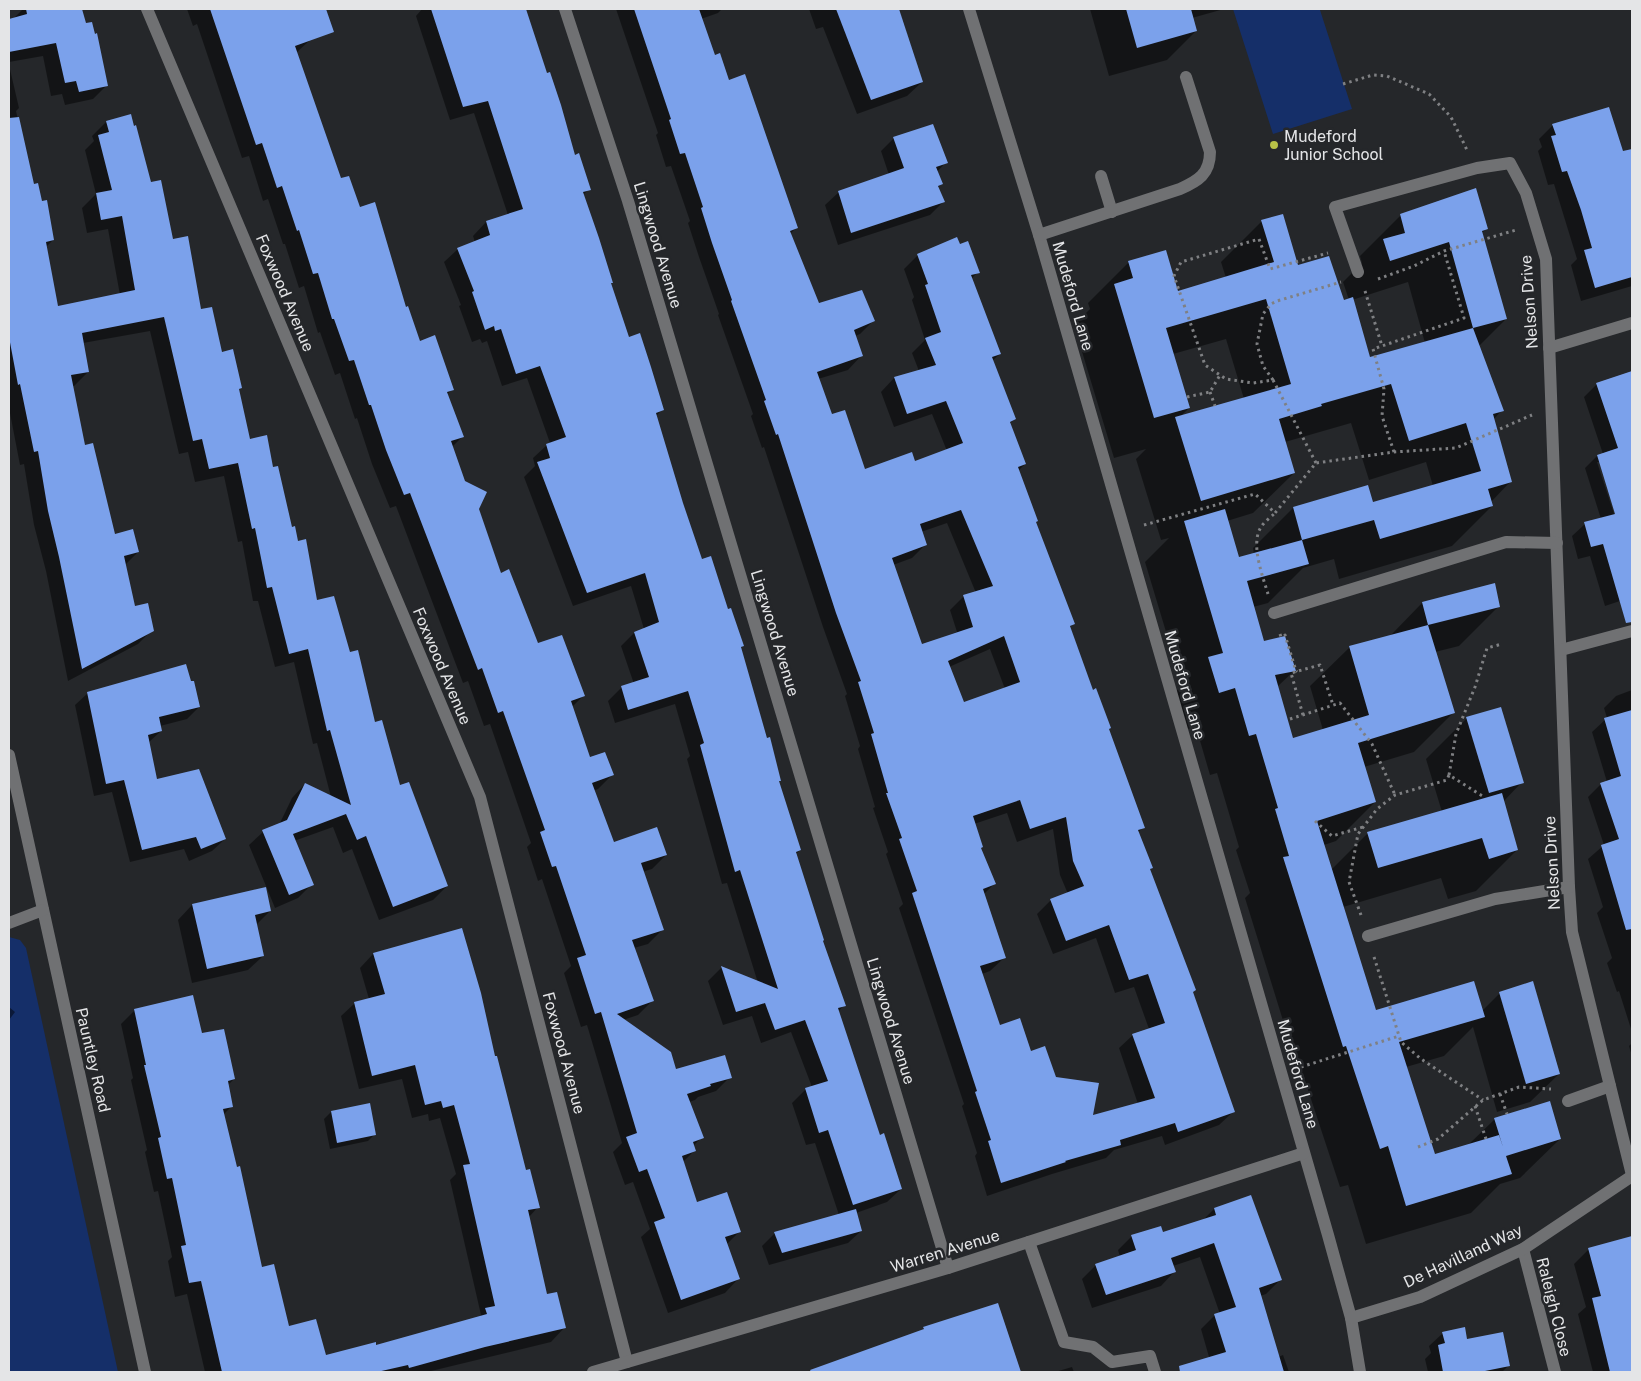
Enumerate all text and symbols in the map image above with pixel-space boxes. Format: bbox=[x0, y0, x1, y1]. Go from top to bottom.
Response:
place label: Mudeford Junior School bbox=[1284, 127, 1384, 164]
marker: Mudeford Junior School bbox=[1268, 139, 1280, 151]
street label: Lingwood Avenue bbox=[630, 179, 686, 311]
street label: Foxwood Avenue bbox=[252, 231, 318, 355]
street label: Mudeford Lane bbox=[1048, 239, 1098, 353]
street label: Nelson Drive bbox=[1516, 254, 1542, 350]
street label: Lingwood Avenue bbox=[747, 567, 803, 699]
street label: Foxwood Avenue bbox=[409, 604, 475, 728]
street label: Mudeford Lane bbox=[1160, 628, 1210, 742]
street label: Nelson Drive bbox=[1540, 815, 1564, 911]
street label: Lingwood Avenue bbox=[863, 955, 919, 1087]
street label: Foxwood Avenue bbox=[539, 990, 589, 1116]
street label: Pauntley Road bbox=[72, 1006, 114, 1114]
street label: Mudeford Lane bbox=[1273, 1017, 1323, 1131]
street label: De Havilland Way bbox=[1400, 1220, 1526, 1292]
street label: Warren Avenue bbox=[888, 1225, 1002, 1277]
street label: Raleigh Close bbox=[1532, 1255, 1576, 1359]

